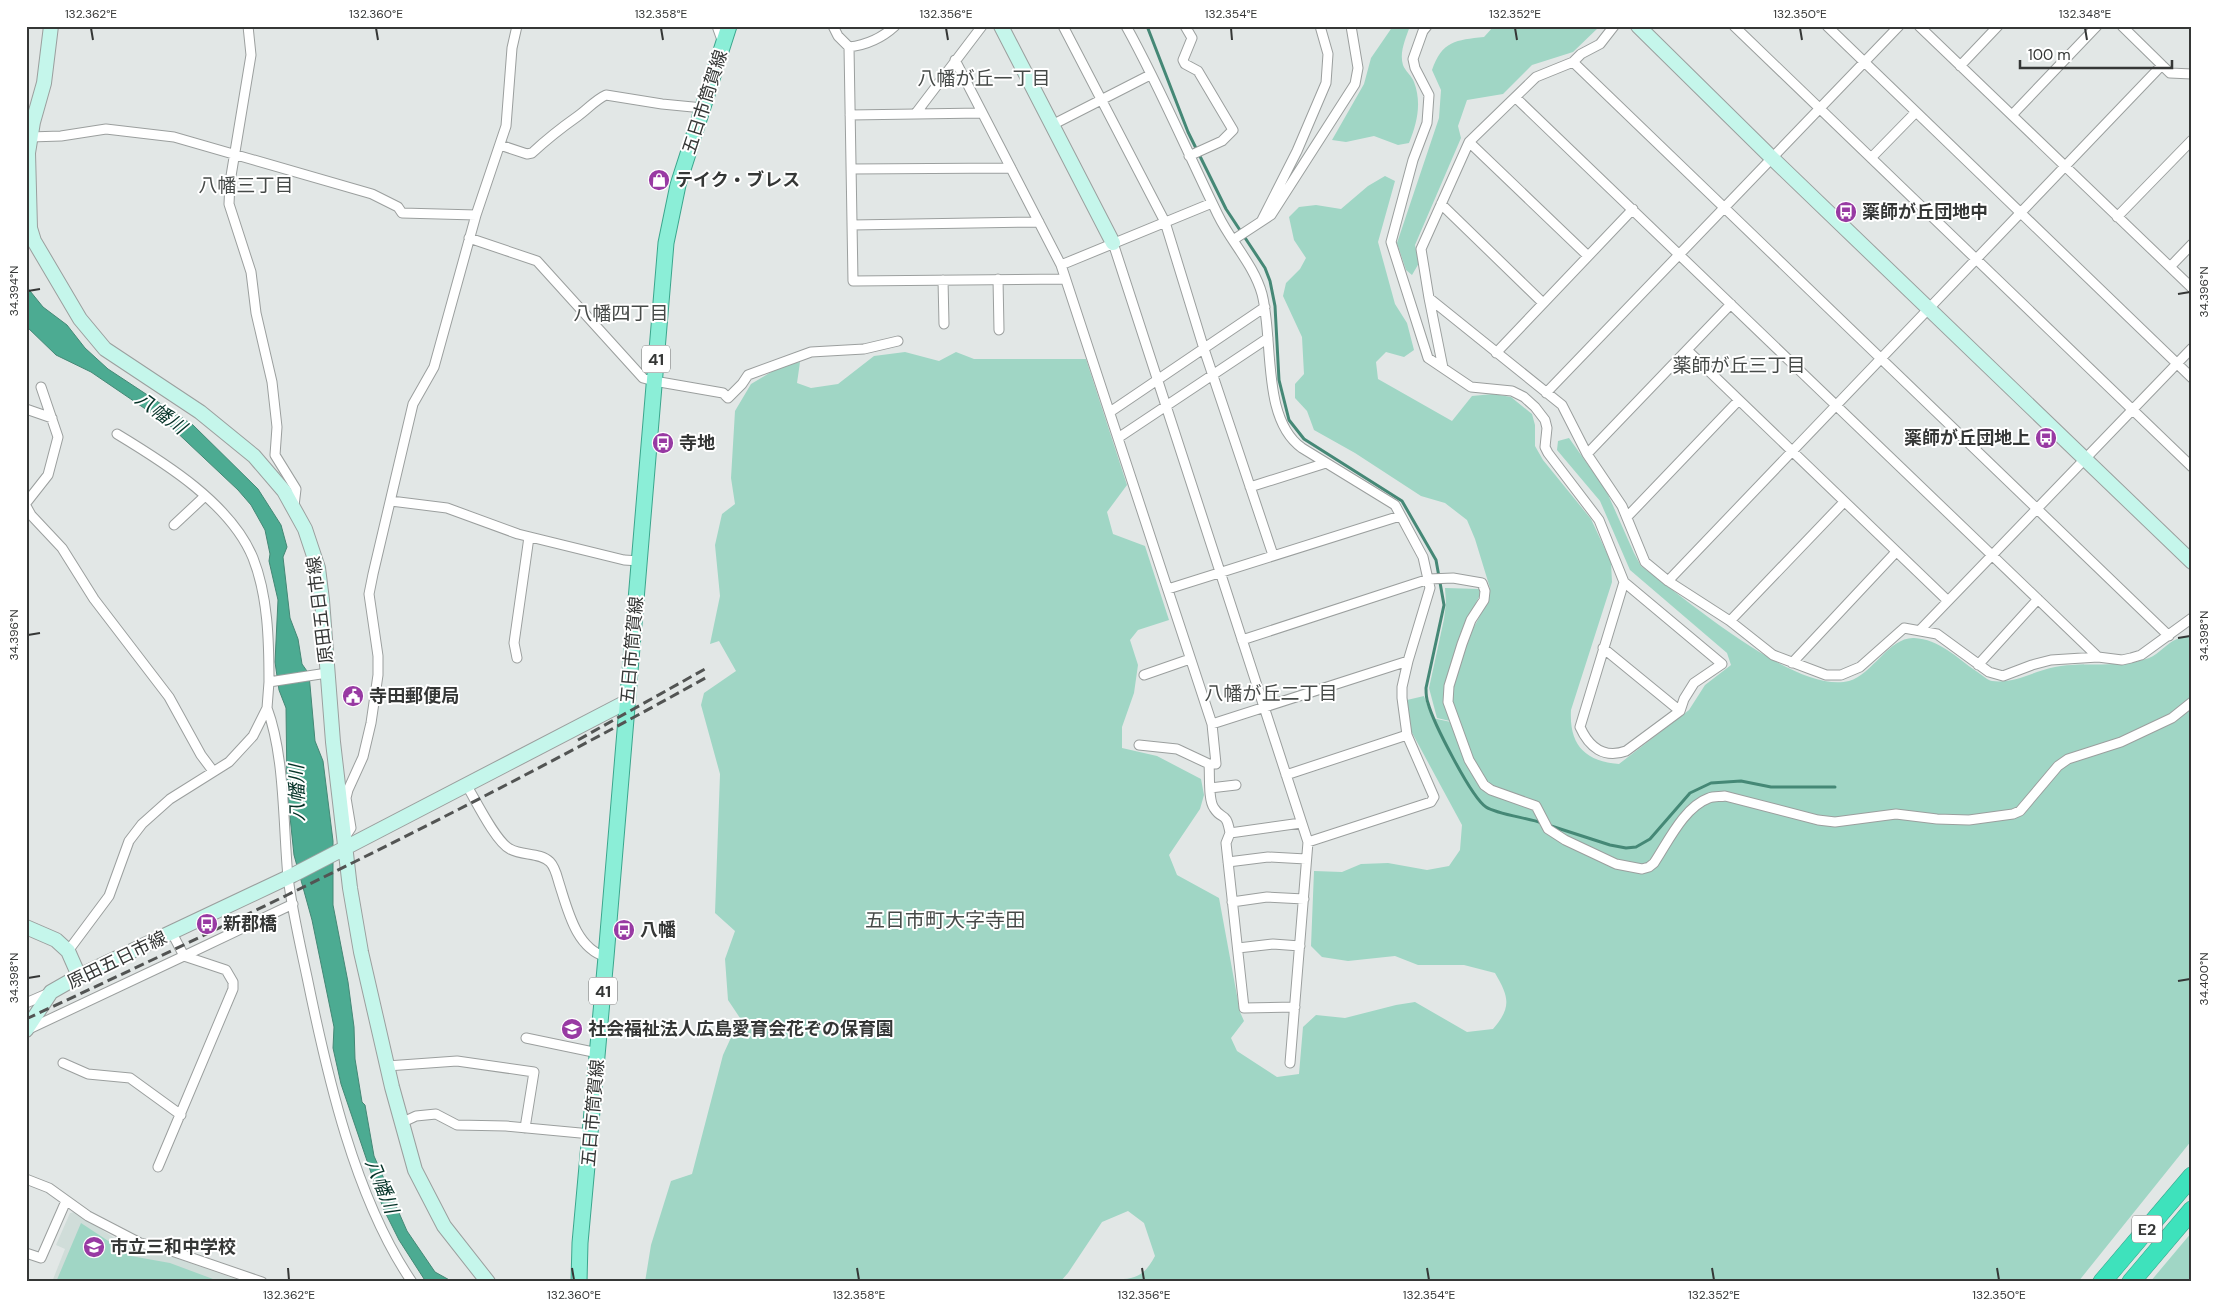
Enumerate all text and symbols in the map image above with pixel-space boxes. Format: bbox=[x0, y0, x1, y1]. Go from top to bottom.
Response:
text: 132.362°E bbox=[65, 6, 117, 22]
text: 132.360°E bbox=[349, 6, 403, 22]
text: 132.358°E bbox=[635, 6, 688, 22]
text: 132.356°E bbox=[920, 6, 973, 22]
text: 132.354°E bbox=[1205, 6, 1258, 22]
text: 132.352°E bbox=[1489, 6, 1541, 22]
text: 132.350°E bbox=[1773, 6, 1827, 22]
text: 132.348°E bbox=[2059, 6, 2112, 22]
scale bar bbox=[2020, 38, 2173, 70]
text: 100 m bbox=[2028, 45, 2071, 65]
street label: 五日市筒賀線 bbox=[677, 47, 733, 157]
district label: 八幡が丘一丁目 bbox=[917, 66, 1051, 91]
shop icon: テイク・ブレス bbox=[647, 168, 671, 192]
place label: テイク・ブレス bbox=[675, 168, 800, 192]
district label: 八幡三丁目 bbox=[198, 173, 294, 198]
bus stop icon: 薬師が丘団地中 bbox=[1834, 200, 1858, 224]
place label: 薬師が丘団地中 bbox=[1862, 200, 1988, 224]
text: 34.394°N bbox=[6, 266, 22, 316]
text: 34.396°N bbox=[2196, 267, 2212, 317]
district label: 八幡四丁目 bbox=[573, 301, 669, 326]
road number: 41 bbox=[642, 346, 670, 372]
district label: 薬師が丘三丁目 bbox=[1672, 353, 1806, 378]
water label: 八幡川 bbox=[131, 386, 193, 441]
place label: 薬師が丘団地上 bbox=[1904, 426, 2030, 450]
bus stop icon: 薬師が丘団地上 bbox=[2034, 426, 2058, 450]
bus stop icon: 寺地 bbox=[651, 431, 675, 455]
place label: 寺地 bbox=[679, 431, 715, 455]
street label: 原田五日市線 bbox=[302, 555, 338, 665]
street label: 五日市筒賀線 bbox=[615, 595, 649, 705]
text: 34.396°N bbox=[6, 610, 22, 660]
text: 34.398°N bbox=[2196, 611, 2212, 661]
district label: 八幡が丘二丁目 bbox=[1204, 681, 1338, 706]
public building icon: 寺田郵便局 bbox=[341, 684, 365, 708]
place label: 寺田郵便局 bbox=[369, 684, 459, 708]
water label: 八幡川 bbox=[284, 762, 310, 822]
district label: 五日市町大字寺田 bbox=[865, 907, 1025, 933]
bus stop icon: 新郡橋 bbox=[195, 912, 219, 936]
place label: 新郡橋 bbox=[223, 912, 277, 936]
bus stop icon: 八幡 bbox=[612, 918, 636, 942]
place label: 八幡 bbox=[640, 918, 676, 942]
street label: 原田五日市線 bbox=[63, 926, 171, 994]
text: 34.398°N bbox=[6, 953, 22, 1003]
text: 34.400°N bbox=[2196, 953, 2212, 1005]
road number: 41 bbox=[589, 978, 617, 1004]
school or university icon: 社会福祉法人広島愛育会花ぞの保育園 bbox=[560, 1017, 584, 1041]
place label: 社会福祉法人広島愛育会花ぞの保育園 bbox=[588, 1017, 894, 1041]
street label: 五日市筒賀線 bbox=[576, 1058, 610, 1168]
water label: 八幡川 bbox=[360, 1155, 405, 1219]
road number: E2 bbox=[2132, 1216, 2162, 1242]
school or university icon: 市立三和中学校 bbox=[82, 1235, 106, 1259]
place label: 市立三和中学校 bbox=[110, 1235, 236, 1259]
text: 132.362°E bbox=[263, 1287, 315, 1303]
text: 132.360°E bbox=[547, 1287, 601, 1303]
text: 132.358°E bbox=[833, 1287, 886, 1303]
text: 132.356°E bbox=[1118, 1287, 1171, 1303]
text: 132.354°E bbox=[1403, 1287, 1456, 1303]
text: 132.352°E bbox=[1688, 1287, 1740, 1303]
text: 132.350°E bbox=[1972, 1287, 2026, 1303]

